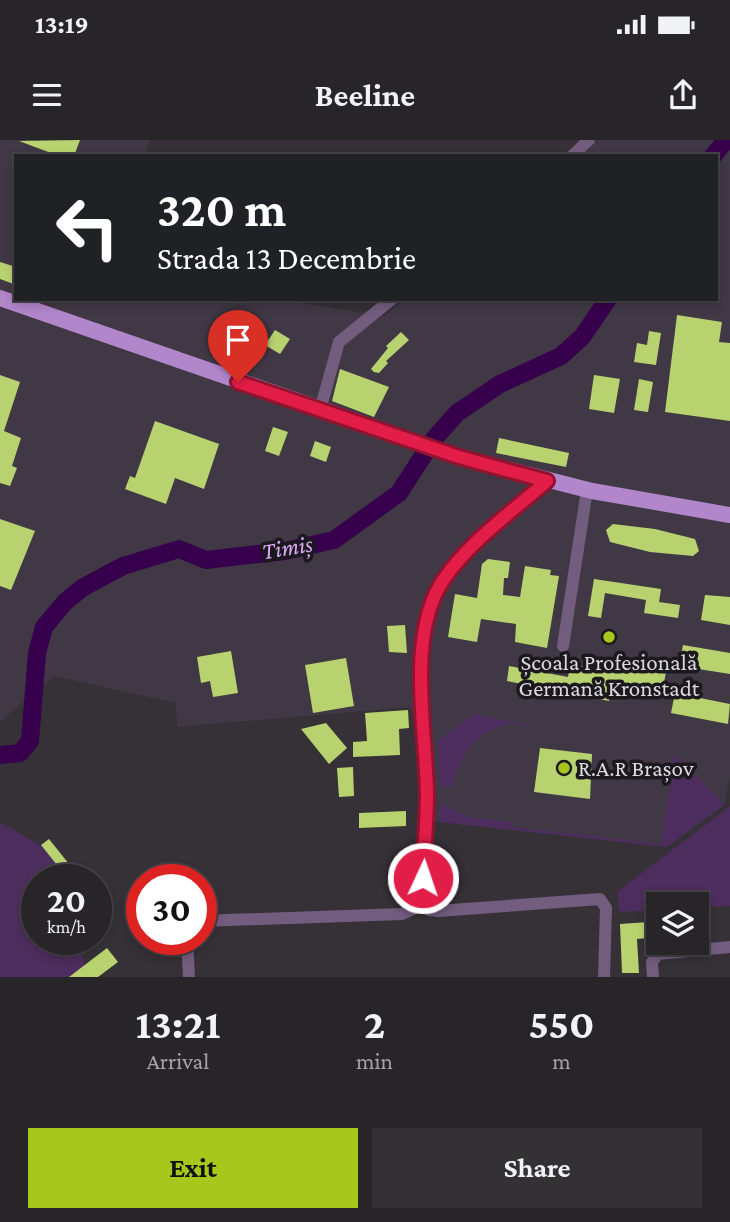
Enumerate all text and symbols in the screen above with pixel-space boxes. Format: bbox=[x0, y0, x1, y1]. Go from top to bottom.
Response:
text: 13:19 bbox=[35, 10, 89, 39]
icon: menu bbox=[28, 76, 66, 114]
icon: share bbox=[664, 76, 702, 114]
text: Beeline bbox=[315, 77, 415, 113]
icon: left bbox=[42, 182, 133, 273]
text: 320 m bbox=[157, 182, 286, 237]
text: Strada 13 Decembrie bbox=[157, 240, 416, 276]
pin bbox=[208, 310, 268, 382]
icon: arrive bbox=[219, 321, 257, 359]
water label: Timiș bbox=[260, 530, 315, 566]
marker: Școala Profesională Germană Kronstadt bbox=[601, 629, 617, 645]
place label: Școala Profesională Germană Kronstadt bbox=[519, 649, 700, 701]
place label: R.A.R Brașov bbox=[578, 755, 694, 783]
marker: R.A.R Brașov bbox=[556, 760, 572, 776]
position arrow bbox=[386, 841, 460, 915]
speed limit sign: 30 bbox=[126, 864, 217, 955]
text: 20 bbox=[47, 881, 86, 920]
map controls bbox=[646, 892, 709, 955]
button: layers bbox=[646, 892, 709, 955]
text: km/h bbox=[47, 917, 86, 937]
text: 13:21 bbox=[136, 1000, 221, 1047]
text: 2 bbox=[364, 1000, 385, 1047]
text: 550 bbox=[528, 1000, 594, 1047]
text: Arrival bbox=[147, 1048, 209, 1074]
text: min bbox=[356, 1048, 393, 1074]
text: m bbox=[552, 1048, 571, 1074]
button: Exit bbox=[28, 1128, 358, 1208]
button: Share bbox=[372, 1128, 702, 1208]

